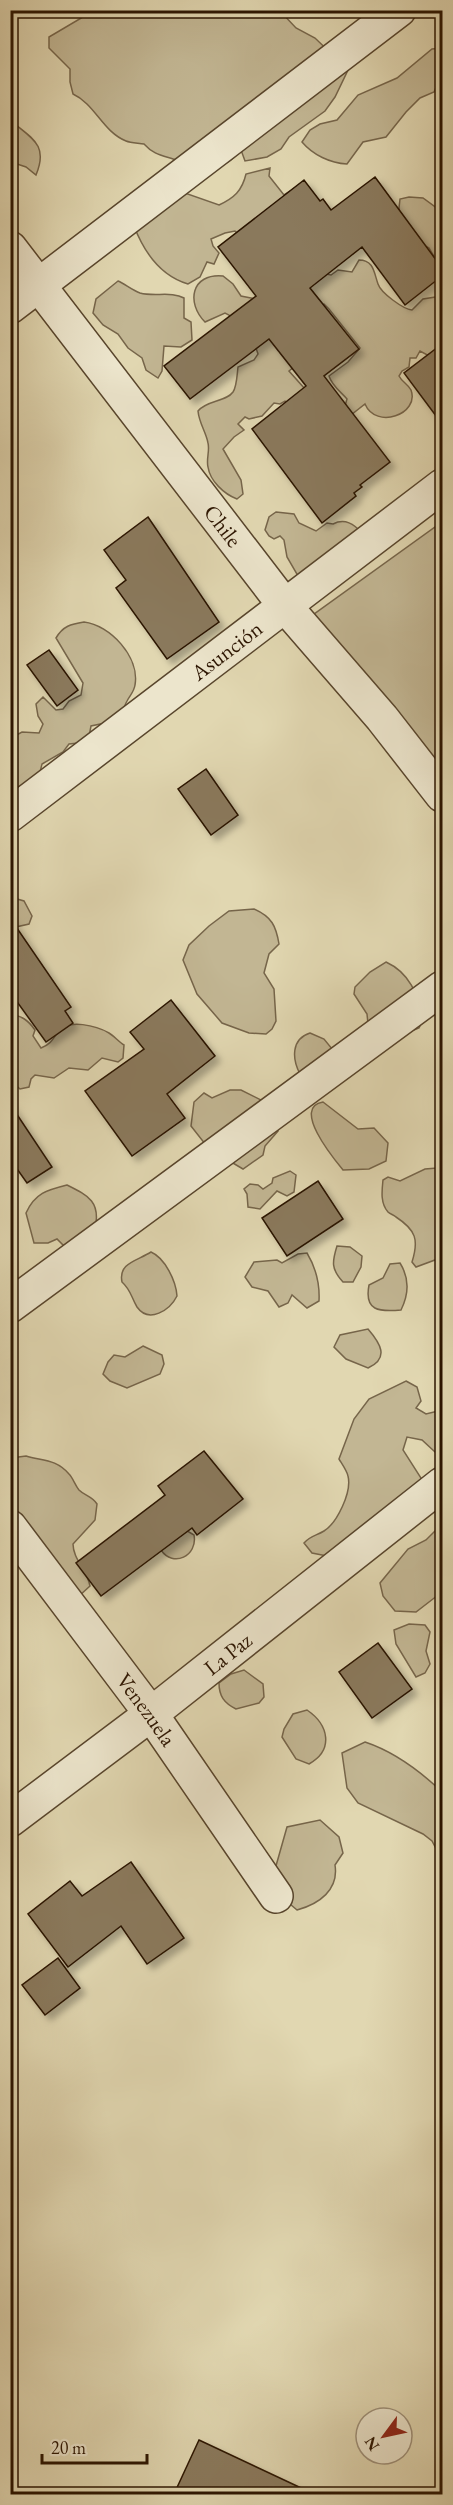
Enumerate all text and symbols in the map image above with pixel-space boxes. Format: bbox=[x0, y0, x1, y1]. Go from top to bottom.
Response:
street label: Chile bbox=[198, 498, 249, 553]
street label: Asunción bbox=[184, 613, 268, 687]
street label: La Paz bbox=[198, 1625, 258, 1682]
street label: Venezuela bbox=[110, 1667, 183, 1752]
north arrow bbox=[354, 2406, 414, 2466]
scale bar bbox=[42, 2427, 147, 2465]
text: N bbox=[359, 2433, 384, 2455]
text: 20 m bbox=[51, 2436, 86, 2459]

